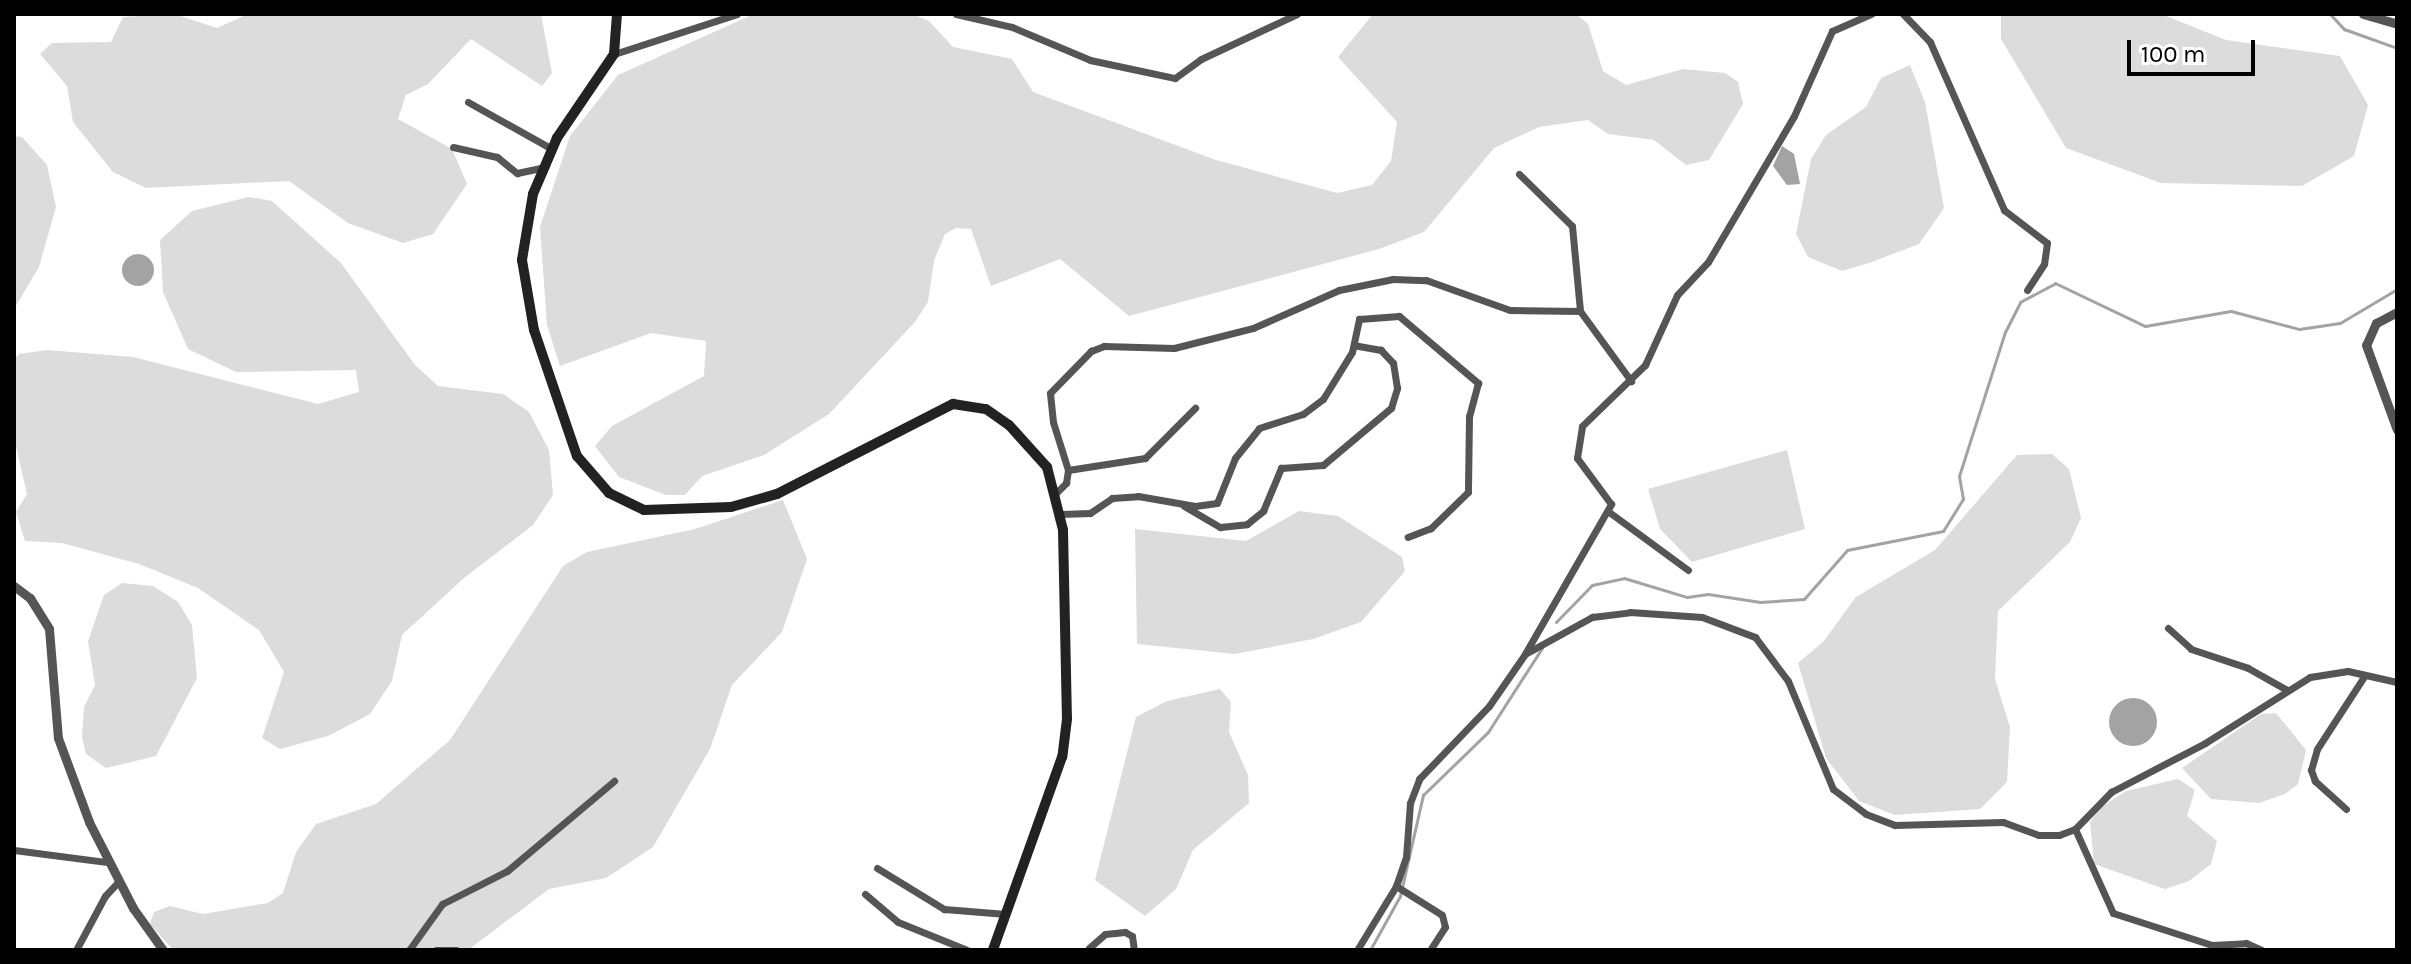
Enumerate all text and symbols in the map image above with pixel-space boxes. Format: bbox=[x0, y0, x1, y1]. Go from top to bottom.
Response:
scale bar bbox=[2131, 24, 2259, 74]
text: 100 m bbox=[2141, 40, 2206, 68]

